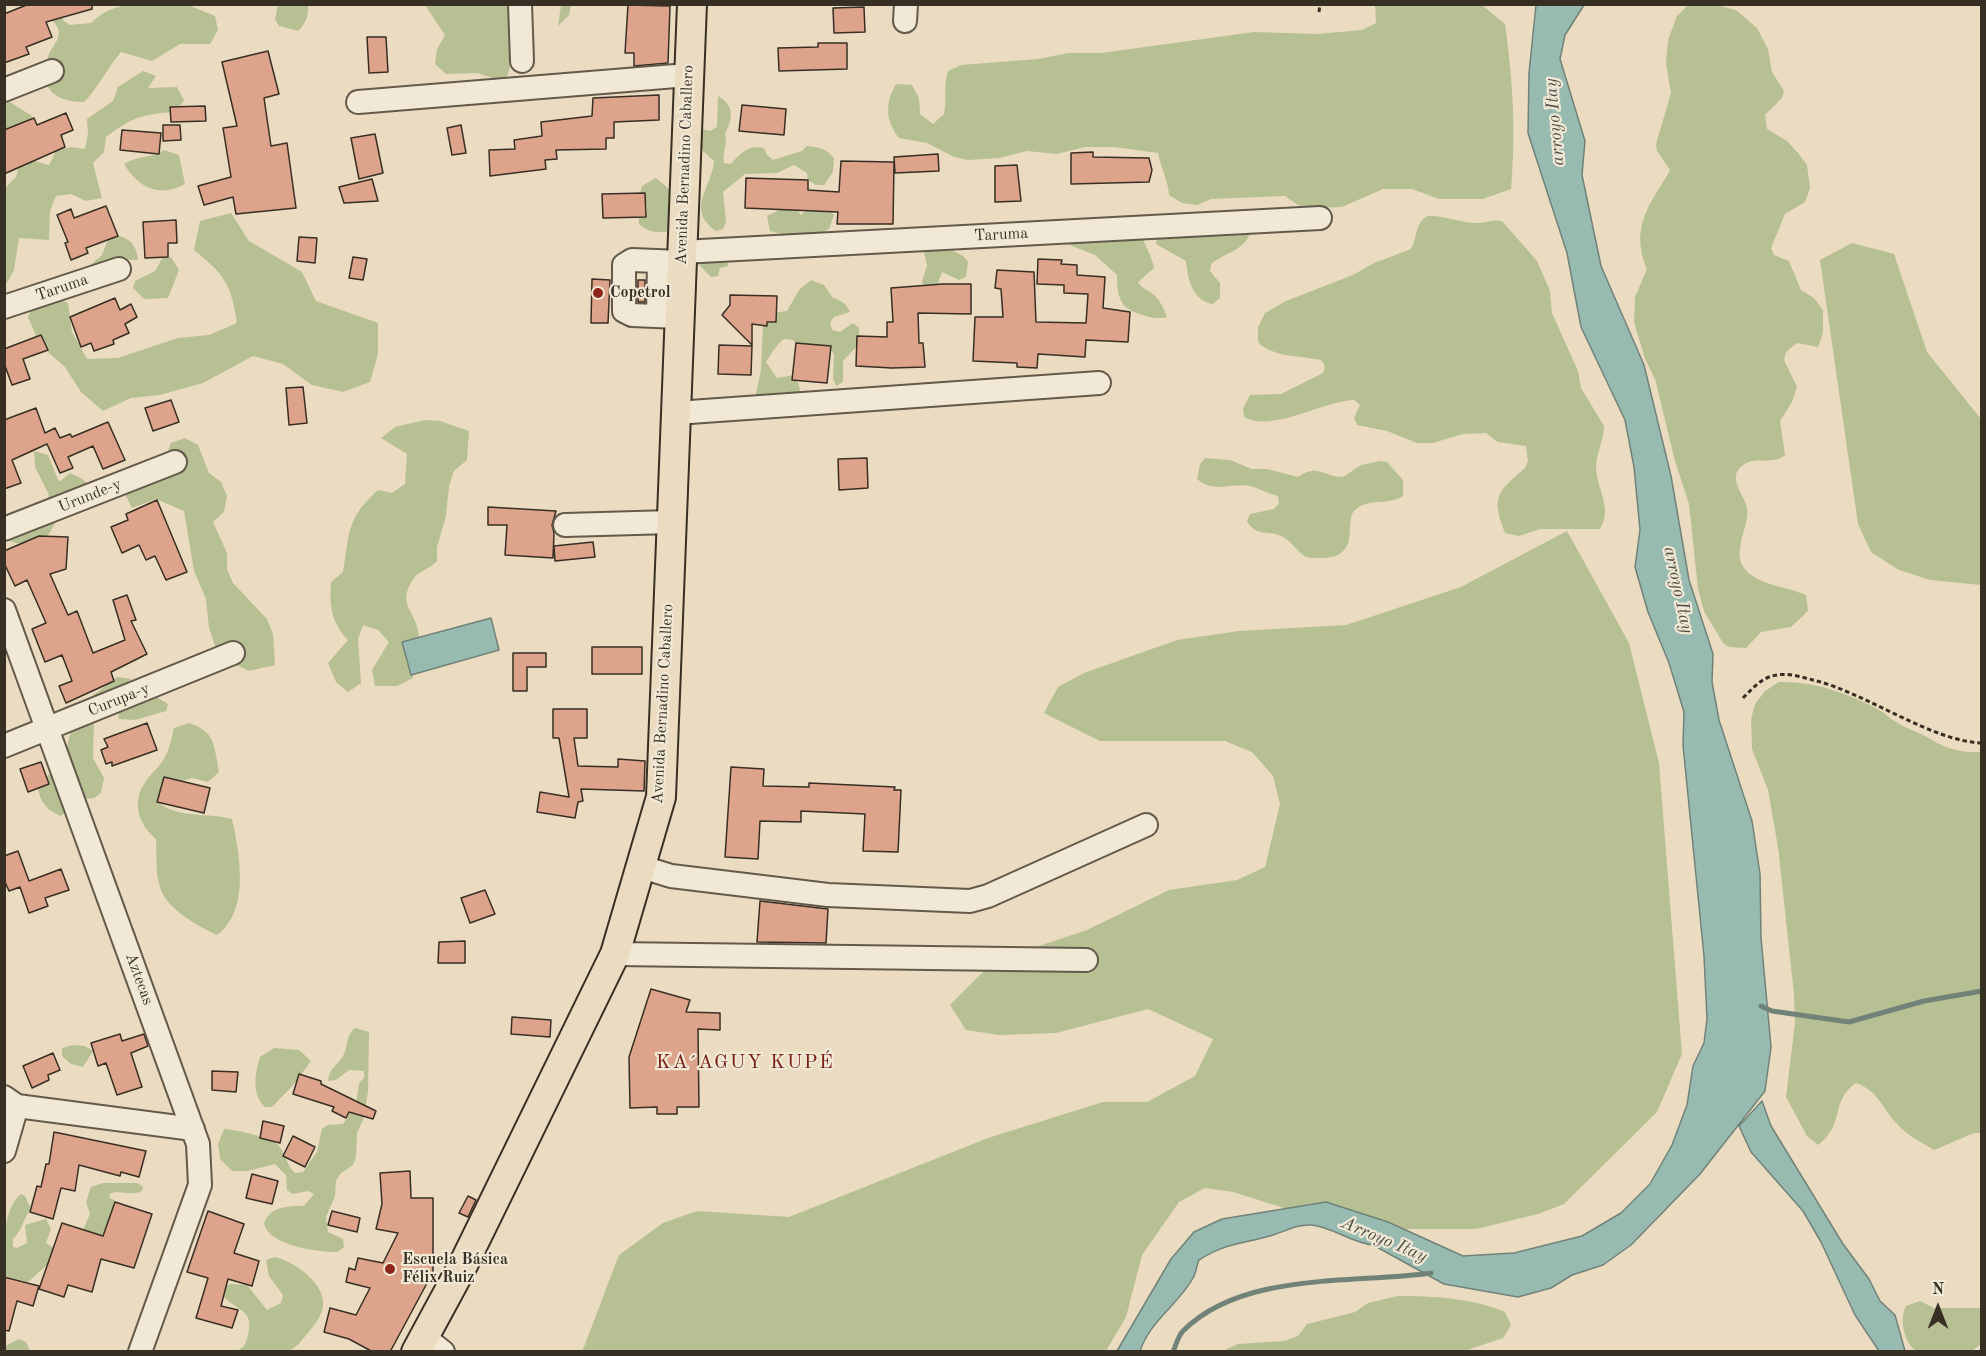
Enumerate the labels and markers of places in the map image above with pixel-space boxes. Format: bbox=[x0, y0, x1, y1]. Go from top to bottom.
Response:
place label: Copetrol bbox=[610, 283, 671, 303]
marker: Copetrol bbox=[591, 286, 605, 300]
place label: Escuela Básica Félix Ruiz bbox=[402, 1250, 508, 1288]
marker: Escuela Básica Félix Ruiz bbox=[383, 1262, 397, 1276]

